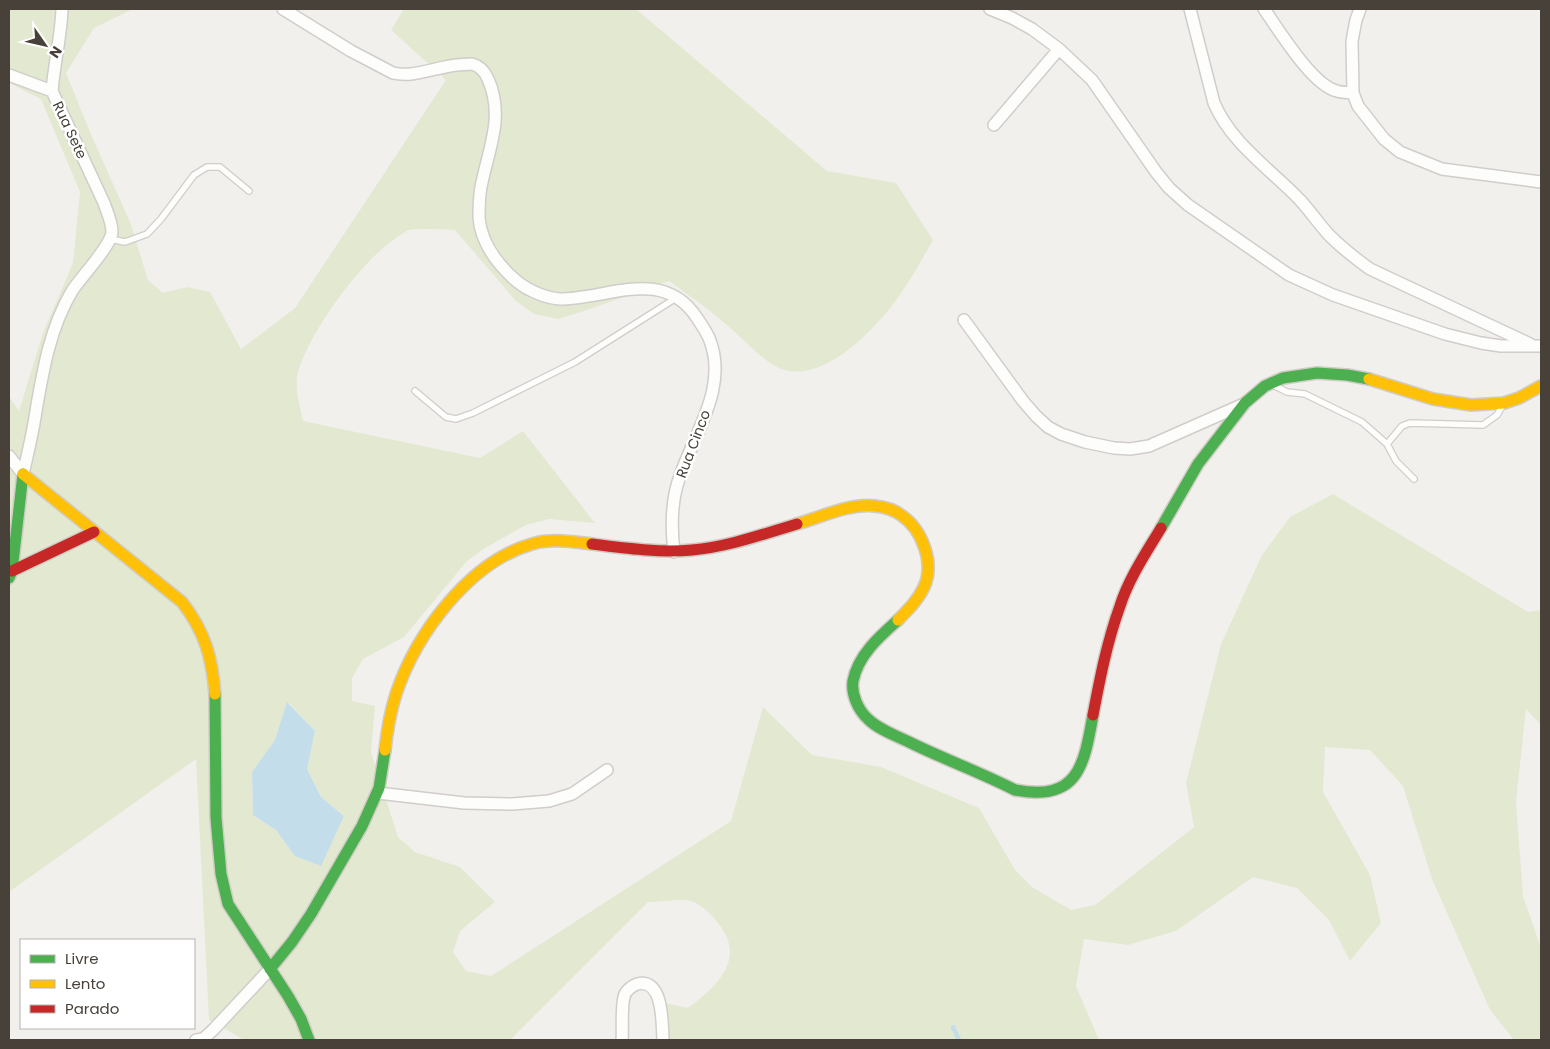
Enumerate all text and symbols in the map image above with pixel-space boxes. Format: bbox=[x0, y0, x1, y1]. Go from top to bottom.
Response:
north arrow bbox=[20, 20, 70, 70]
text: N bbox=[45, 42, 67, 62]
street label: Rua Sete bbox=[48, 98, 92, 162]
street label: Rua Cinco bbox=[671, 407, 715, 481]
legend bbox=[20, 939, 195, 1029]
text: Livre bbox=[65, 948, 98, 969]
text: Lento bbox=[65, 973, 105, 994]
text: Parado bbox=[65, 998, 119, 1019]

